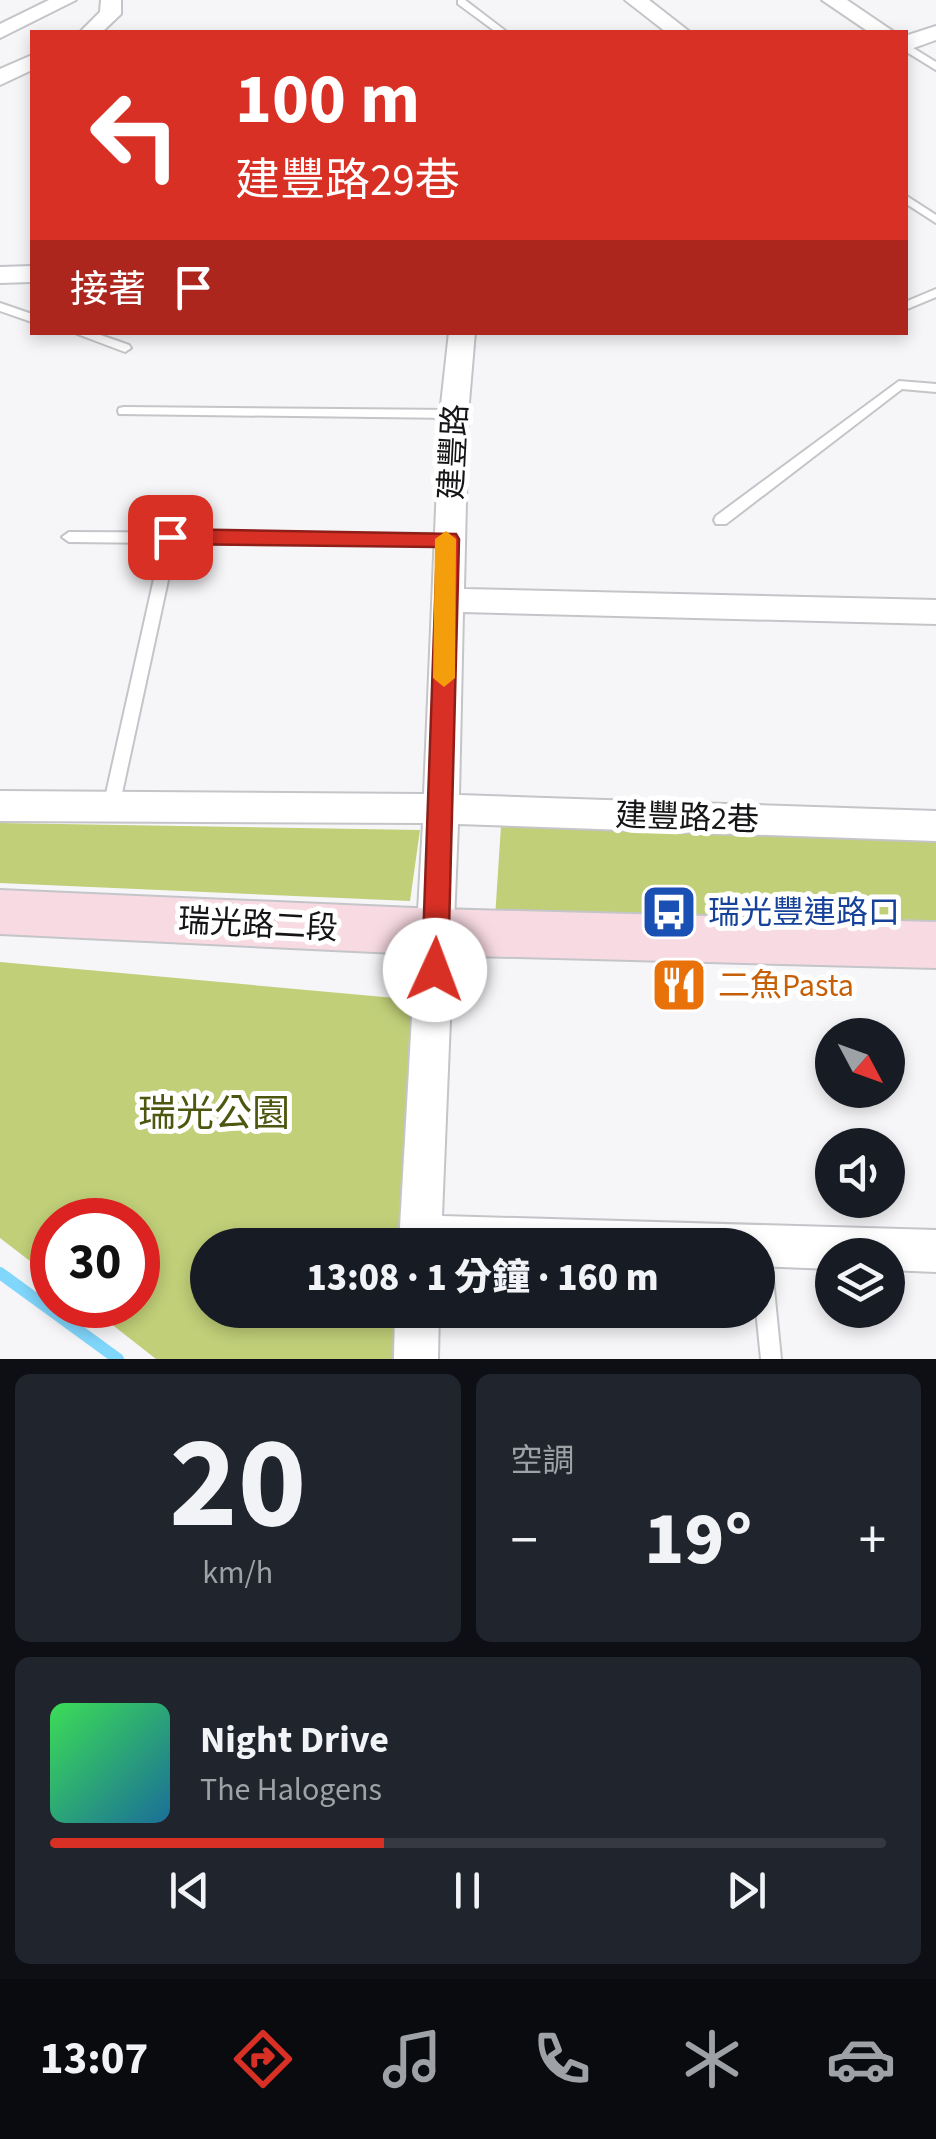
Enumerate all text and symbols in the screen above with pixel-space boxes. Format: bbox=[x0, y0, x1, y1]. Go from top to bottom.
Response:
text: 100 m bbox=[235, 50, 420, 150]
icon: left bbox=[70, 70, 200, 200]
text: 建豐路29巷 bbox=[235, 149, 460, 213]
icon: arrive bbox=[166, 260, 221, 315]
text: 接著 bbox=[70, 263, 146, 317]
street label: 建豐路 bbox=[429, 403, 479, 501]
pin bbox=[128, 495, 213, 580]
icon: arrive bbox=[143, 510, 198, 565]
street label: 建豐路2巷 bbox=[614, 793, 760, 843]
bus stop icon: 瑞光豐連路口 bbox=[639, 882, 699, 942]
place label: 瑞光豐連路口 bbox=[708, 890, 900, 936]
street label: 瑞光路二段 bbox=[177, 898, 339, 952]
position arrow bbox=[383, 918, 487, 1022]
restaurant icon: 二魚Pasta bbox=[649, 955, 709, 1015]
place label: 二魚Pasta bbox=[718, 963, 854, 1009]
north arrow bbox=[815, 1018, 905, 1108]
map controls bbox=[815, 1018, 905, 1328]
park label: 瑞光公園 bbox=[138, 1087, 290, 1141]
button: sound bbox=[815, 1128, 905, 1218]
speed limit sign: 30 bbox=[30, 1198, 160, 1328]
button: layers bbox=[815, 1238, 905, 1328]
text: 13:08 · 1 分鐘 · 160 m bbox=[306, 1251, 659, 1305]
text: 20 bbox=[169, 1392, 306, 1577]
text: 空調 bbox=[511, 1438, 575, 1484]
text: 19° bbox=[644, 1486, 752, 1593]
text: − bbox=[511, 1502, 538, 1580]
text: + bbox=[859, 1502, 886, 1580]
text: km/h bbox=[202, 1550, 273, 1596]
text: Night Drive bbox=[200, 1713, 389, 1767]
text: The Halogens bbox=[200, 1767, 382, 1813]
icon: previous bbox=[162, 1863, 217, 1918]
icon: pause bbox=[440, 1863, 495, 1918]
icon: next bbox=[719, 1863, 774, 1918]
icon: directions bbox=[228, 2024, 298, 2094]
icon: music bbox=[377, 2024, 447, 2094]
icon: phone bbox=[527, 2024, 597, 2094]
icon: climate bbox=[677, 2024, 747, 2094]
icon: car bbox=[826, 2024, 896, 2094]
text: 13:07 bbox=[40, 2027, 148, 2091]

